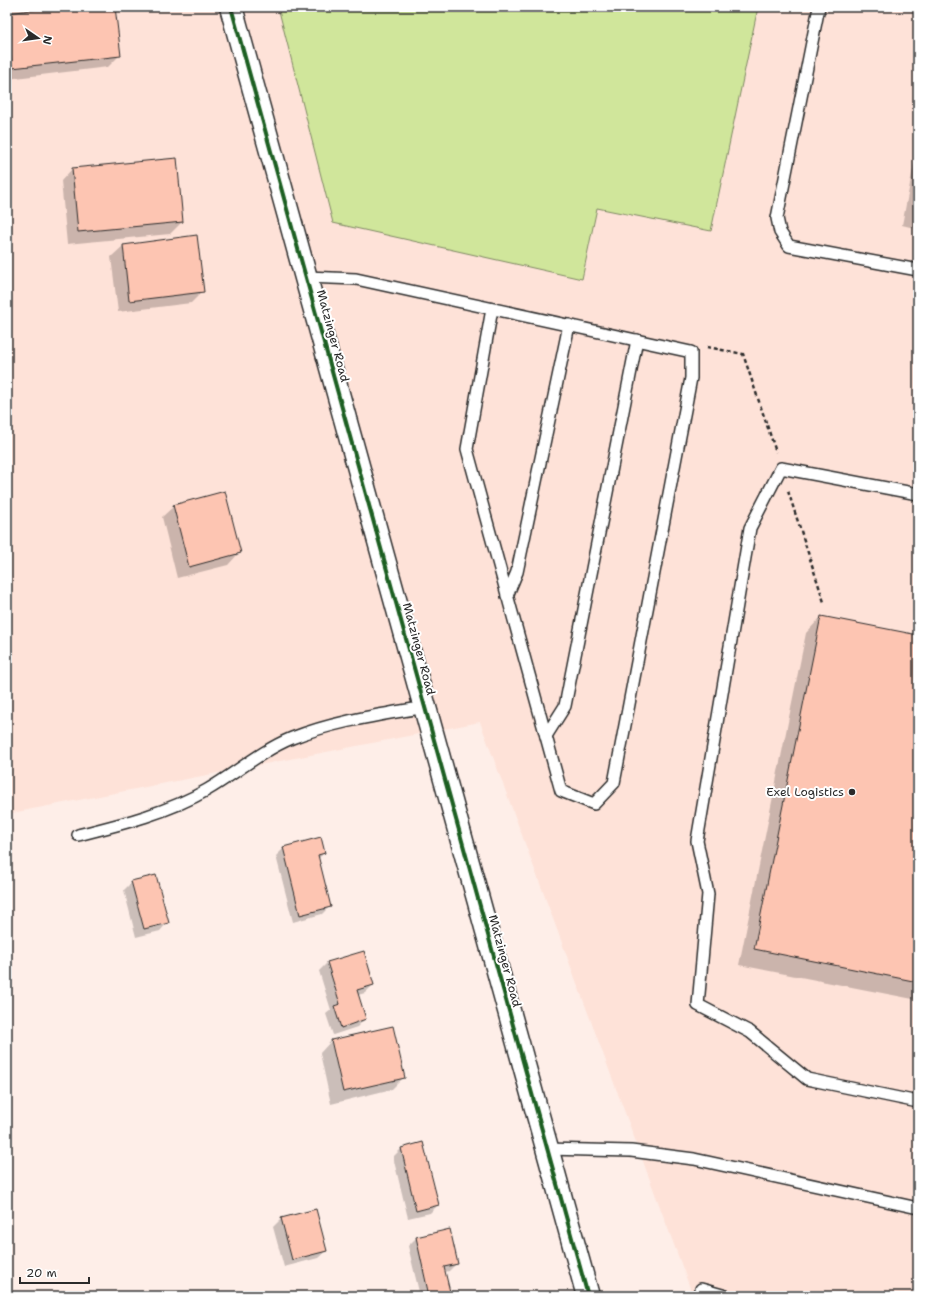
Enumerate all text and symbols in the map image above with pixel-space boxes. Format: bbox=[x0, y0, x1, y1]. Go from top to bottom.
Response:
north arrow bbox=[18, 18, 58, 58]
text: N bbox=[39, 34, 56, 46]
street label: Matzinger Road bbox=[313, 288, 353, 384]
street label: Matzinger Road bbox=[399, 601, 439, 697]
place label: Exel Logistics bbox=[766, 784, 844, 800]
marker: Exel Logistics bbox=[847, 787, 857, 797]
street label: Matzinger Road bbox=[485, 913, 525, 1009]
scale bar bbox=[20, 1259, 89, 1285]
text: 20 m bbox=[26, 1265, 57, 1281]

